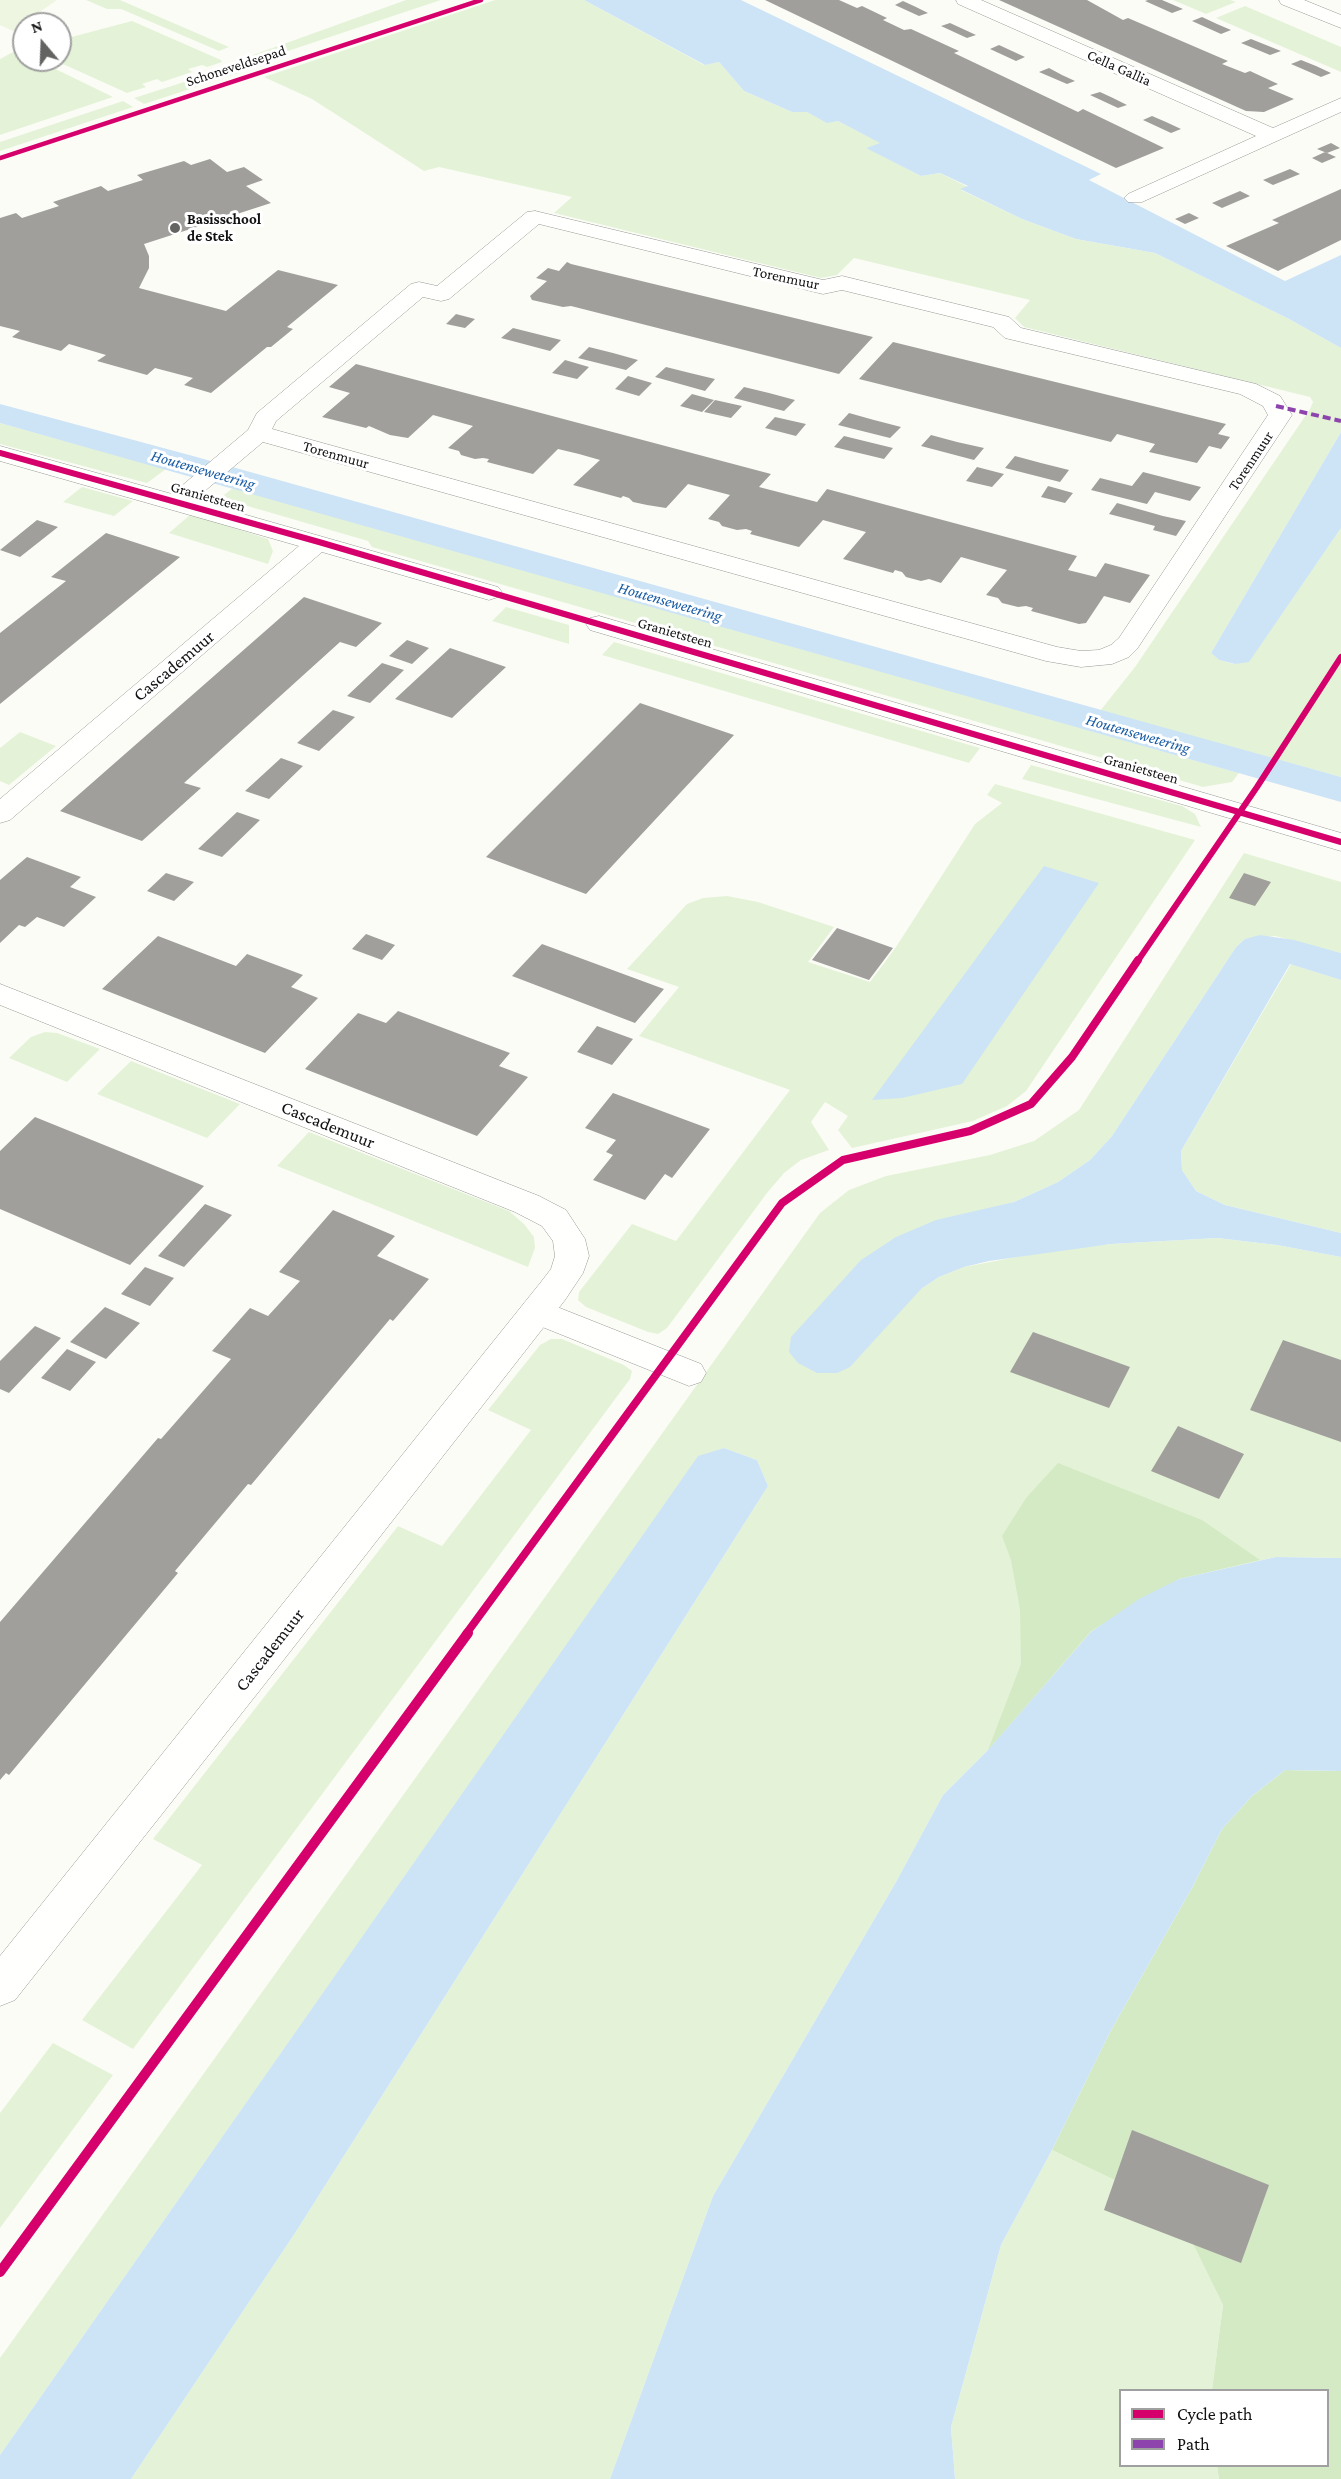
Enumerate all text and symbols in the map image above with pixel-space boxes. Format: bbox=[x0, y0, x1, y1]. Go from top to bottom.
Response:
north arrow bbox=[12, 12, 72, 72]
text: N bbox=[29, 17, 45, 36]
street label: Schoneveldsepad bbox=[184, 41, 288, 91]
street label: Cella Gallia bbox=[1084, 46, 1154, 90]
place label: Basisschool de Stek bbox=[187, 210, 261, 245]
marker: Basisschool de Stek bbox=[168, 221, 182, 235]
street label: Torenmuur bbox=[751, 262, 821, 294]
street label: Torenmuur bbox=[1225, 428, 1277, 494]
street label: Torenmuur bbox=[301, 437, 371, 473]
water label: Houtensewetering bbox=[149, 446, 257, 494]
street label: Granietsteen bbox=[169, 478, 247, 516]
water label: Houtensewetering bbox=[616, 578, 724, 626]
street label: Granietsteen bbox=[636, 614, 714, 652]
street label: Cascademuur bbox=[129, 626, 219, 706]
water label: Houtensewetering bbox=[1084, 710, 1192, 758]
street label: Granietsteen bbox=[1102, 750, 1180, 788]
street label: Cascademuur bbox=[278, 1096, 378, 1154]
street label: Cascademuur bbox=[231, 1604, 309, 1696]
legend bbox=[1119, 2389, 1329, 2467]
text: Cycle path bbox=[1177, 2404, 1252, 2424]
text: Path bbox=[1177, 2434, 1210, 2454]

